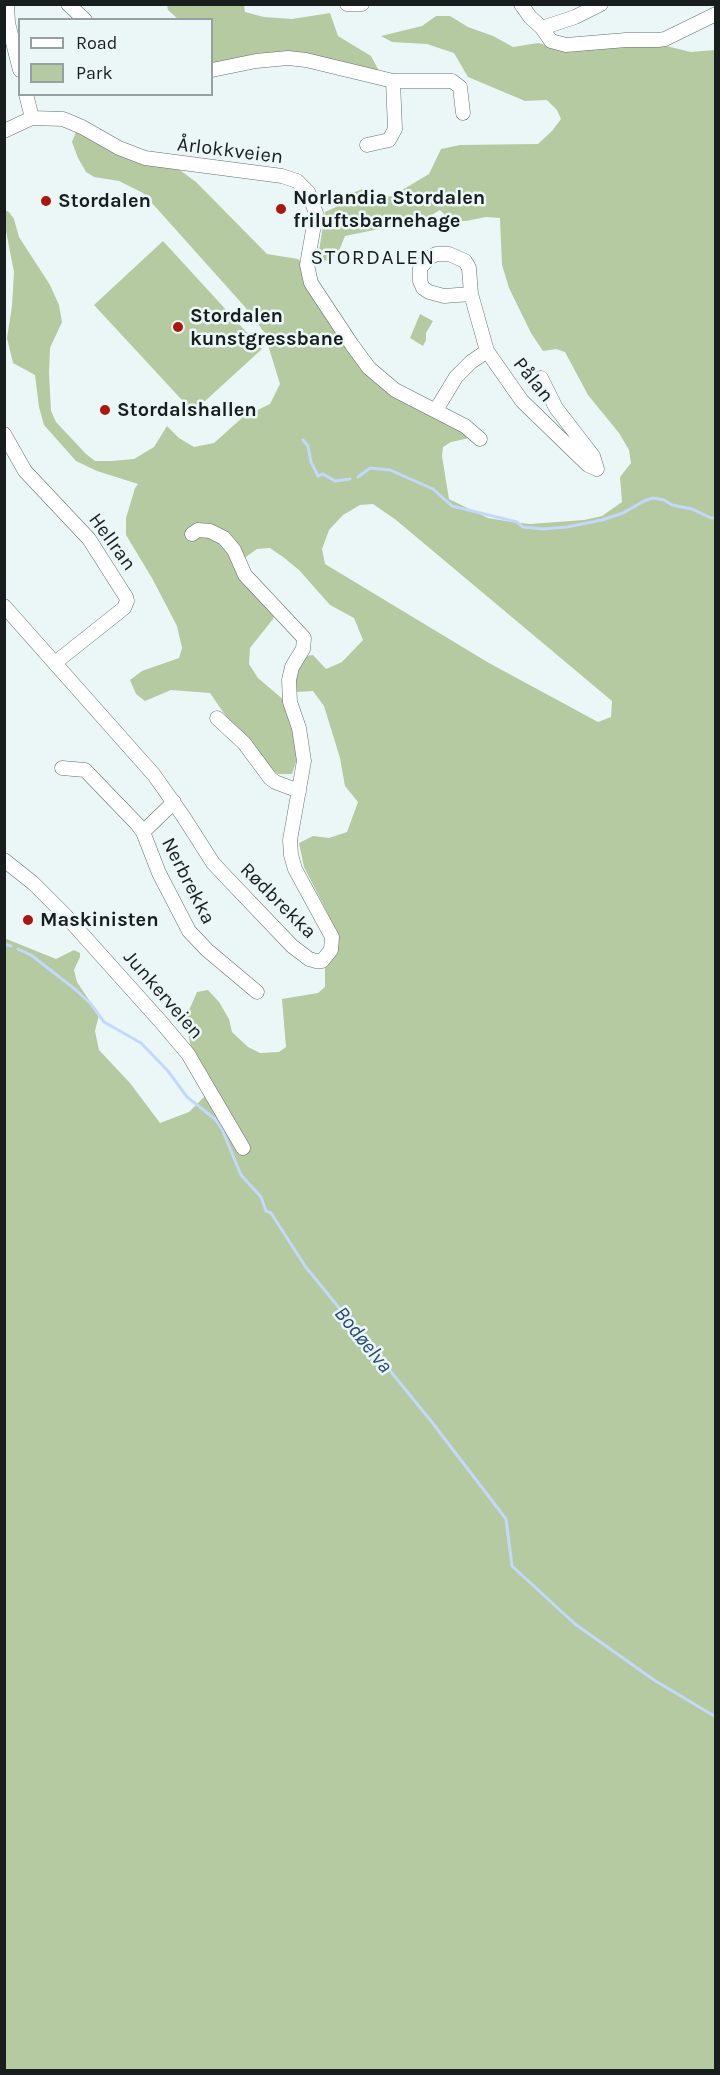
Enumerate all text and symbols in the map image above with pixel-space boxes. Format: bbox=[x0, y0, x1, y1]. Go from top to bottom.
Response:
legend bbox=[18, 18, 213, 96]
text: Road bbox=[76, 32, 117, 54]
text: Park bbox=[76, 62, 113, 84]
street label: Årlokkveien bbox=[176, 133, 284, 169]
place label: Norlandia Stordalen friluftsbarnehage bbox=[293, 186, 485, 233]
place label: Stordalen bbox=[58, 189, 151, 213]
marker: Stordalen bbox=[39, 194, 53, 208]
marker: Norlandia Stordalen friluftsbarnehage bbox=[274, 202, 288, 216]
district label: STORDALEN bbox=[310, 245, 436, 271]
place label: Stordalen kunstgressbane bbox=[190, 304, 343, 351]
marker: Stordalen kunstgressbane bbox=[171, 320, 185, 334]
street label: Pålan bbox=[508, 353, 558, 407]
place label: Stordalshallen bbox=[117, 398, 257, 422]
marker: Stordalshallen bbox=[98, 403, 112, 417]
street label: Hellran bbox=[83, 509, 141, 575]
street label: Nerbrekka bbox=[156, 834, 220, 928]
street label: Rødbrekka bbox=[235, 858, 321, 944]
place label: Maskinisten bbox=[40, 908, 159, 932]
marker: Maskinisten bbox=[21, 913, 35, 927]
street label: Junkerveien bbox=[118, 946, 208, 1044]
water label: Bodøelva bbox=[328, 1301, 398, 1379]

